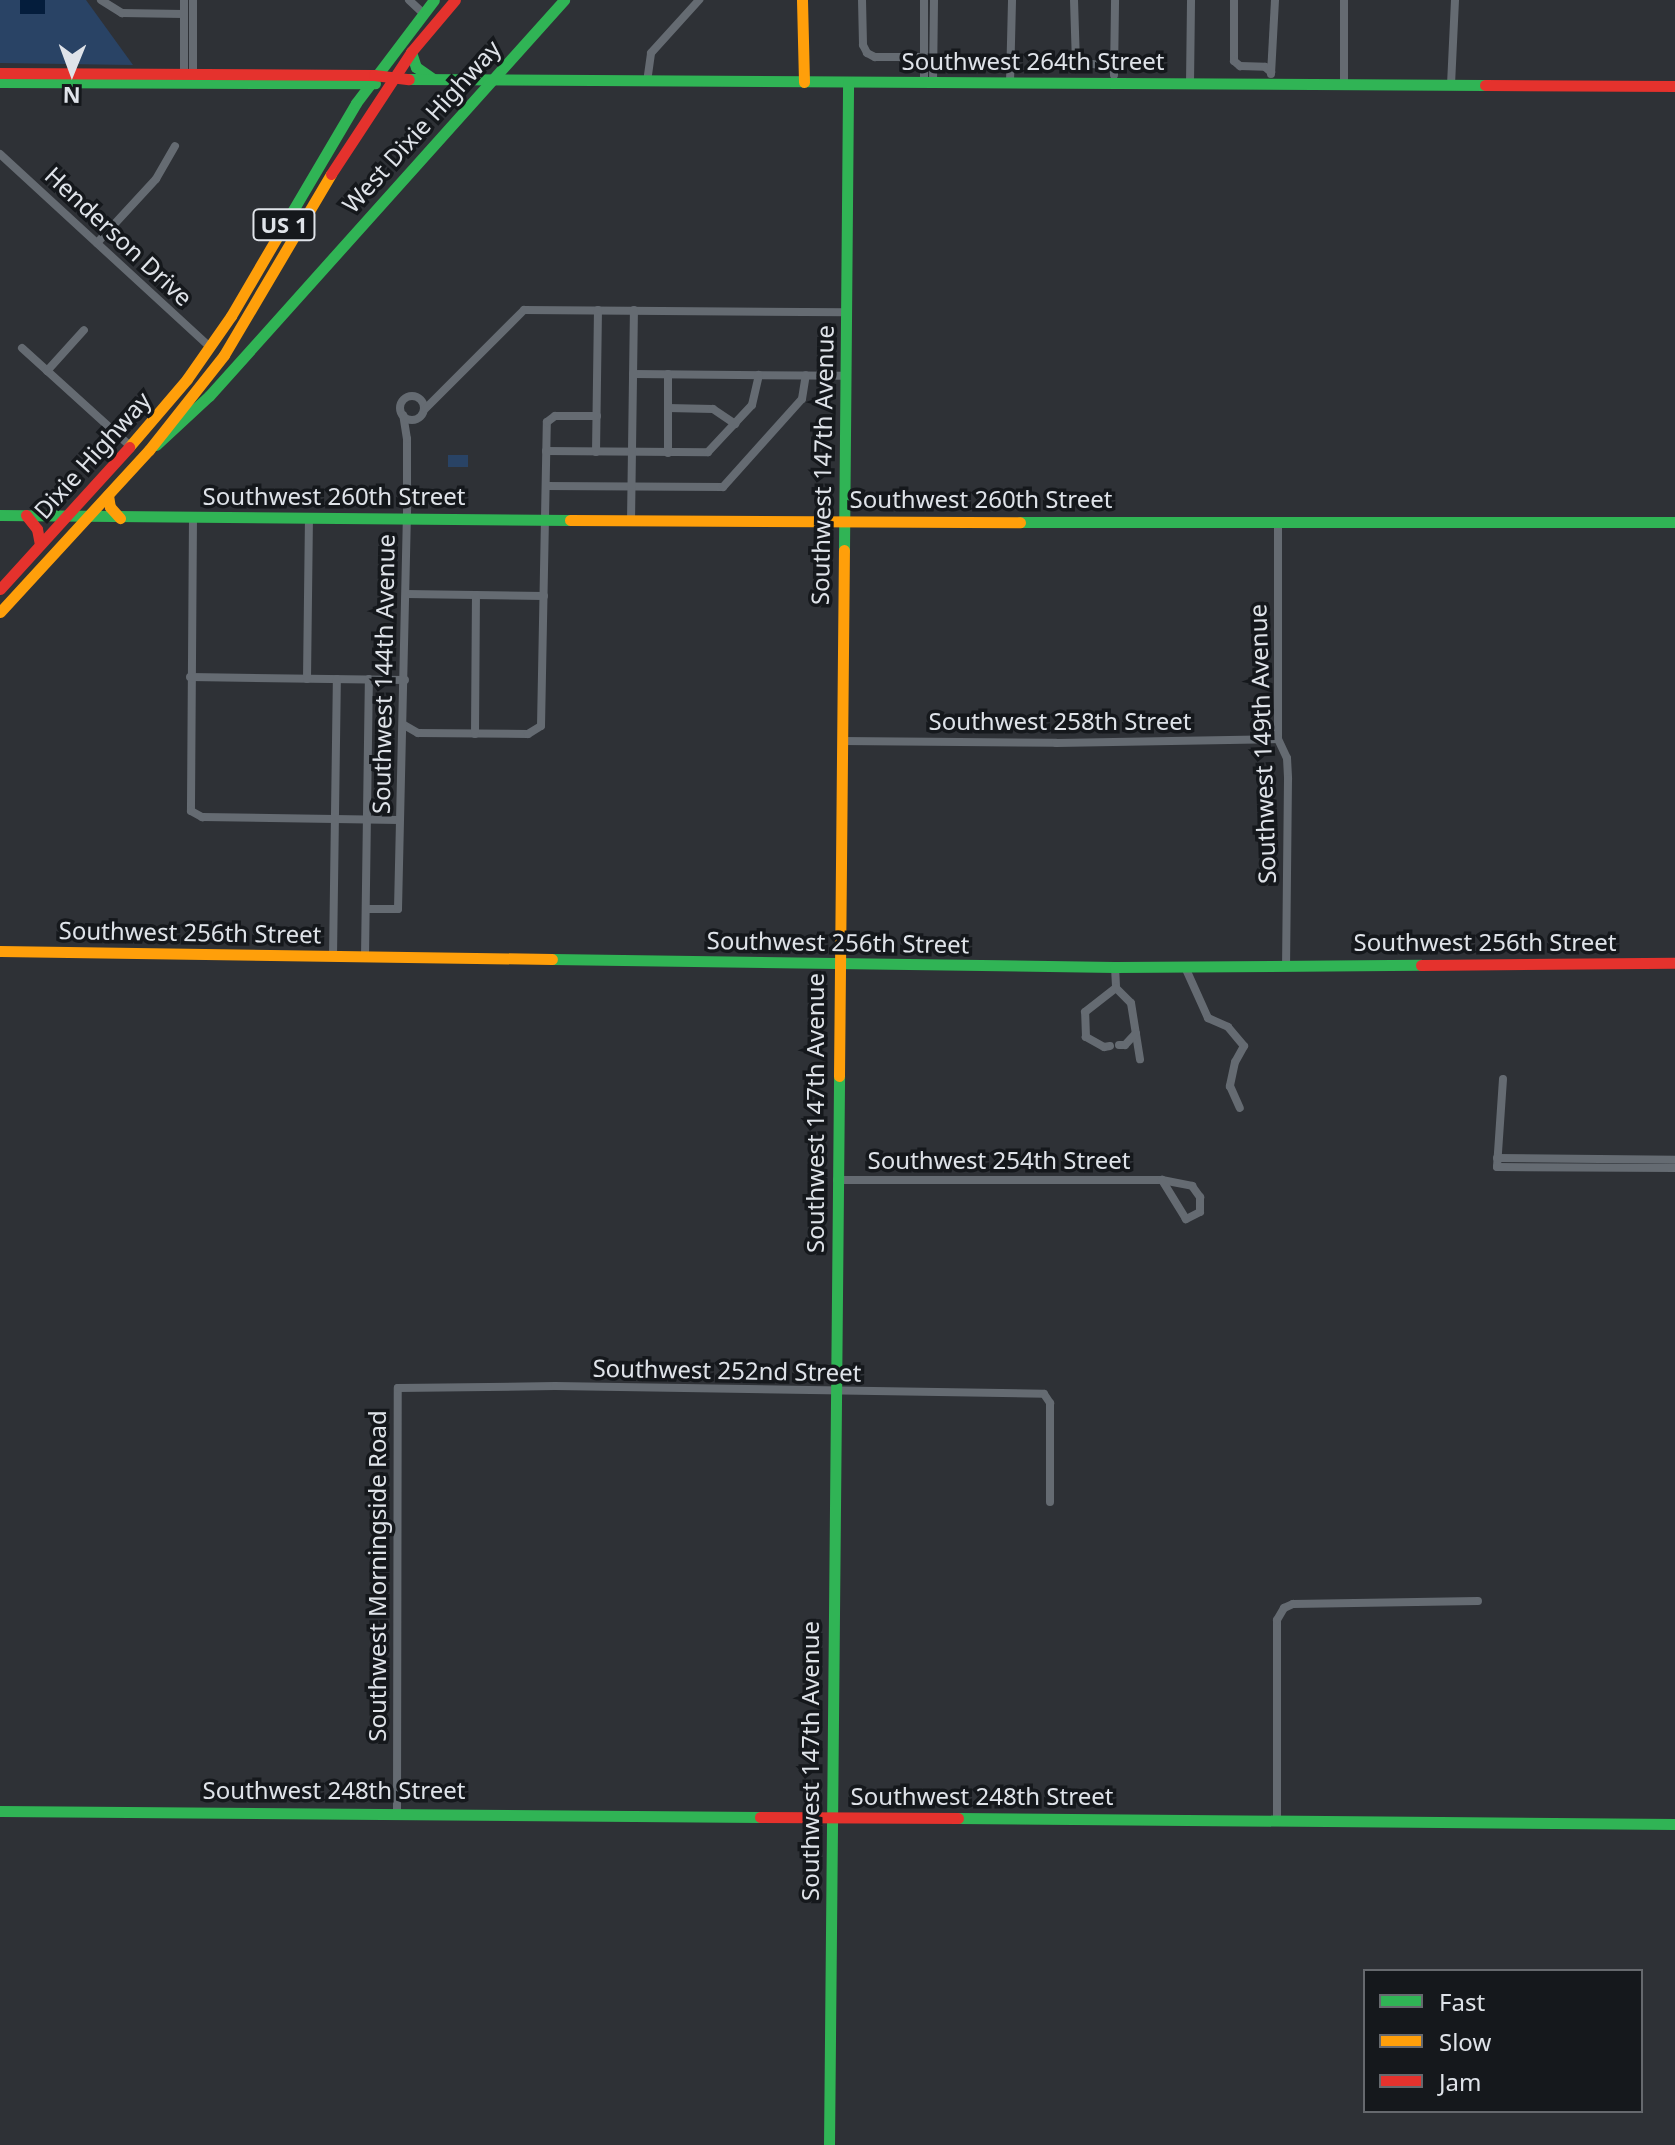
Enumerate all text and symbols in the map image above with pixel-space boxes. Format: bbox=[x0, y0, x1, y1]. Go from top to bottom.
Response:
north arrow bbox=[32, 32, 112, 112]
street label: West Dixie Highway bbox=[336, 34, 506, 218]
street label: Southwest 264th Street bbox=[902, 47, 1164, 75]
text: N bbox=[62, 81, 81, 111]
street label: Henderson Drive bbox=[39, 160, 199, 312]
road number: US 1 bbox=[252, 207, 316, 243]
street label: Southwest 147th Avenue bbox=[805, 325, 839, 605]
street label: Dixie Highway bbox=[28, 386, 156, 524]
street label: Southwest 260th Street bbox=[203, 482, 465, 510]
street label: Southwest 260th Street bbox=[850, 485, 1112, 513]
street label: Southwest 144th Avenue bbox=[366, 534, 400, 814]
street label: Southwest 149th Avenue bbox=[1243, 604, 1281, 884]
street label: Southwest 258th Street bbox=[929, 707, 1191, 735]
street label: Southwest 256th Street bbox=[58, 915, 322, 949]
street label: Southwest 256th Street bbox=[706, 925, 970, 959]
street label: Southwest 256th Street bbox=[1354, 928, 1616, 956]
street label: Southwest 147th Avenue bbox=[801, 973, 829, 1253]
street label: Southwest 254th Street bbox=[868, 1146, 1130, 1174]
street label: Southwest 252nd Street bbox=[592, 1353, 862, 1387]
street label: Southwest Morningside Road bbox=[363, 1410, 391, 1742]
street label: Southwest 147th Avenue bbox=[796, 1621, 824, 1901]
street label: Southwest 248th Street bbox=[203, 1776, 465, 1804]
street label: Southwest 248th Street bbox=[851, 1782, 1113, 1810]
legend bbox=[1363, 1969, 1643, 2113]
text: Fast bbox=[1439, 1985, 1485, 2018]
text: Slow bbox=[1439, 2025, 1491, 2058]
text: Jam bbox=[1439, 2065, 1481, 2098]

